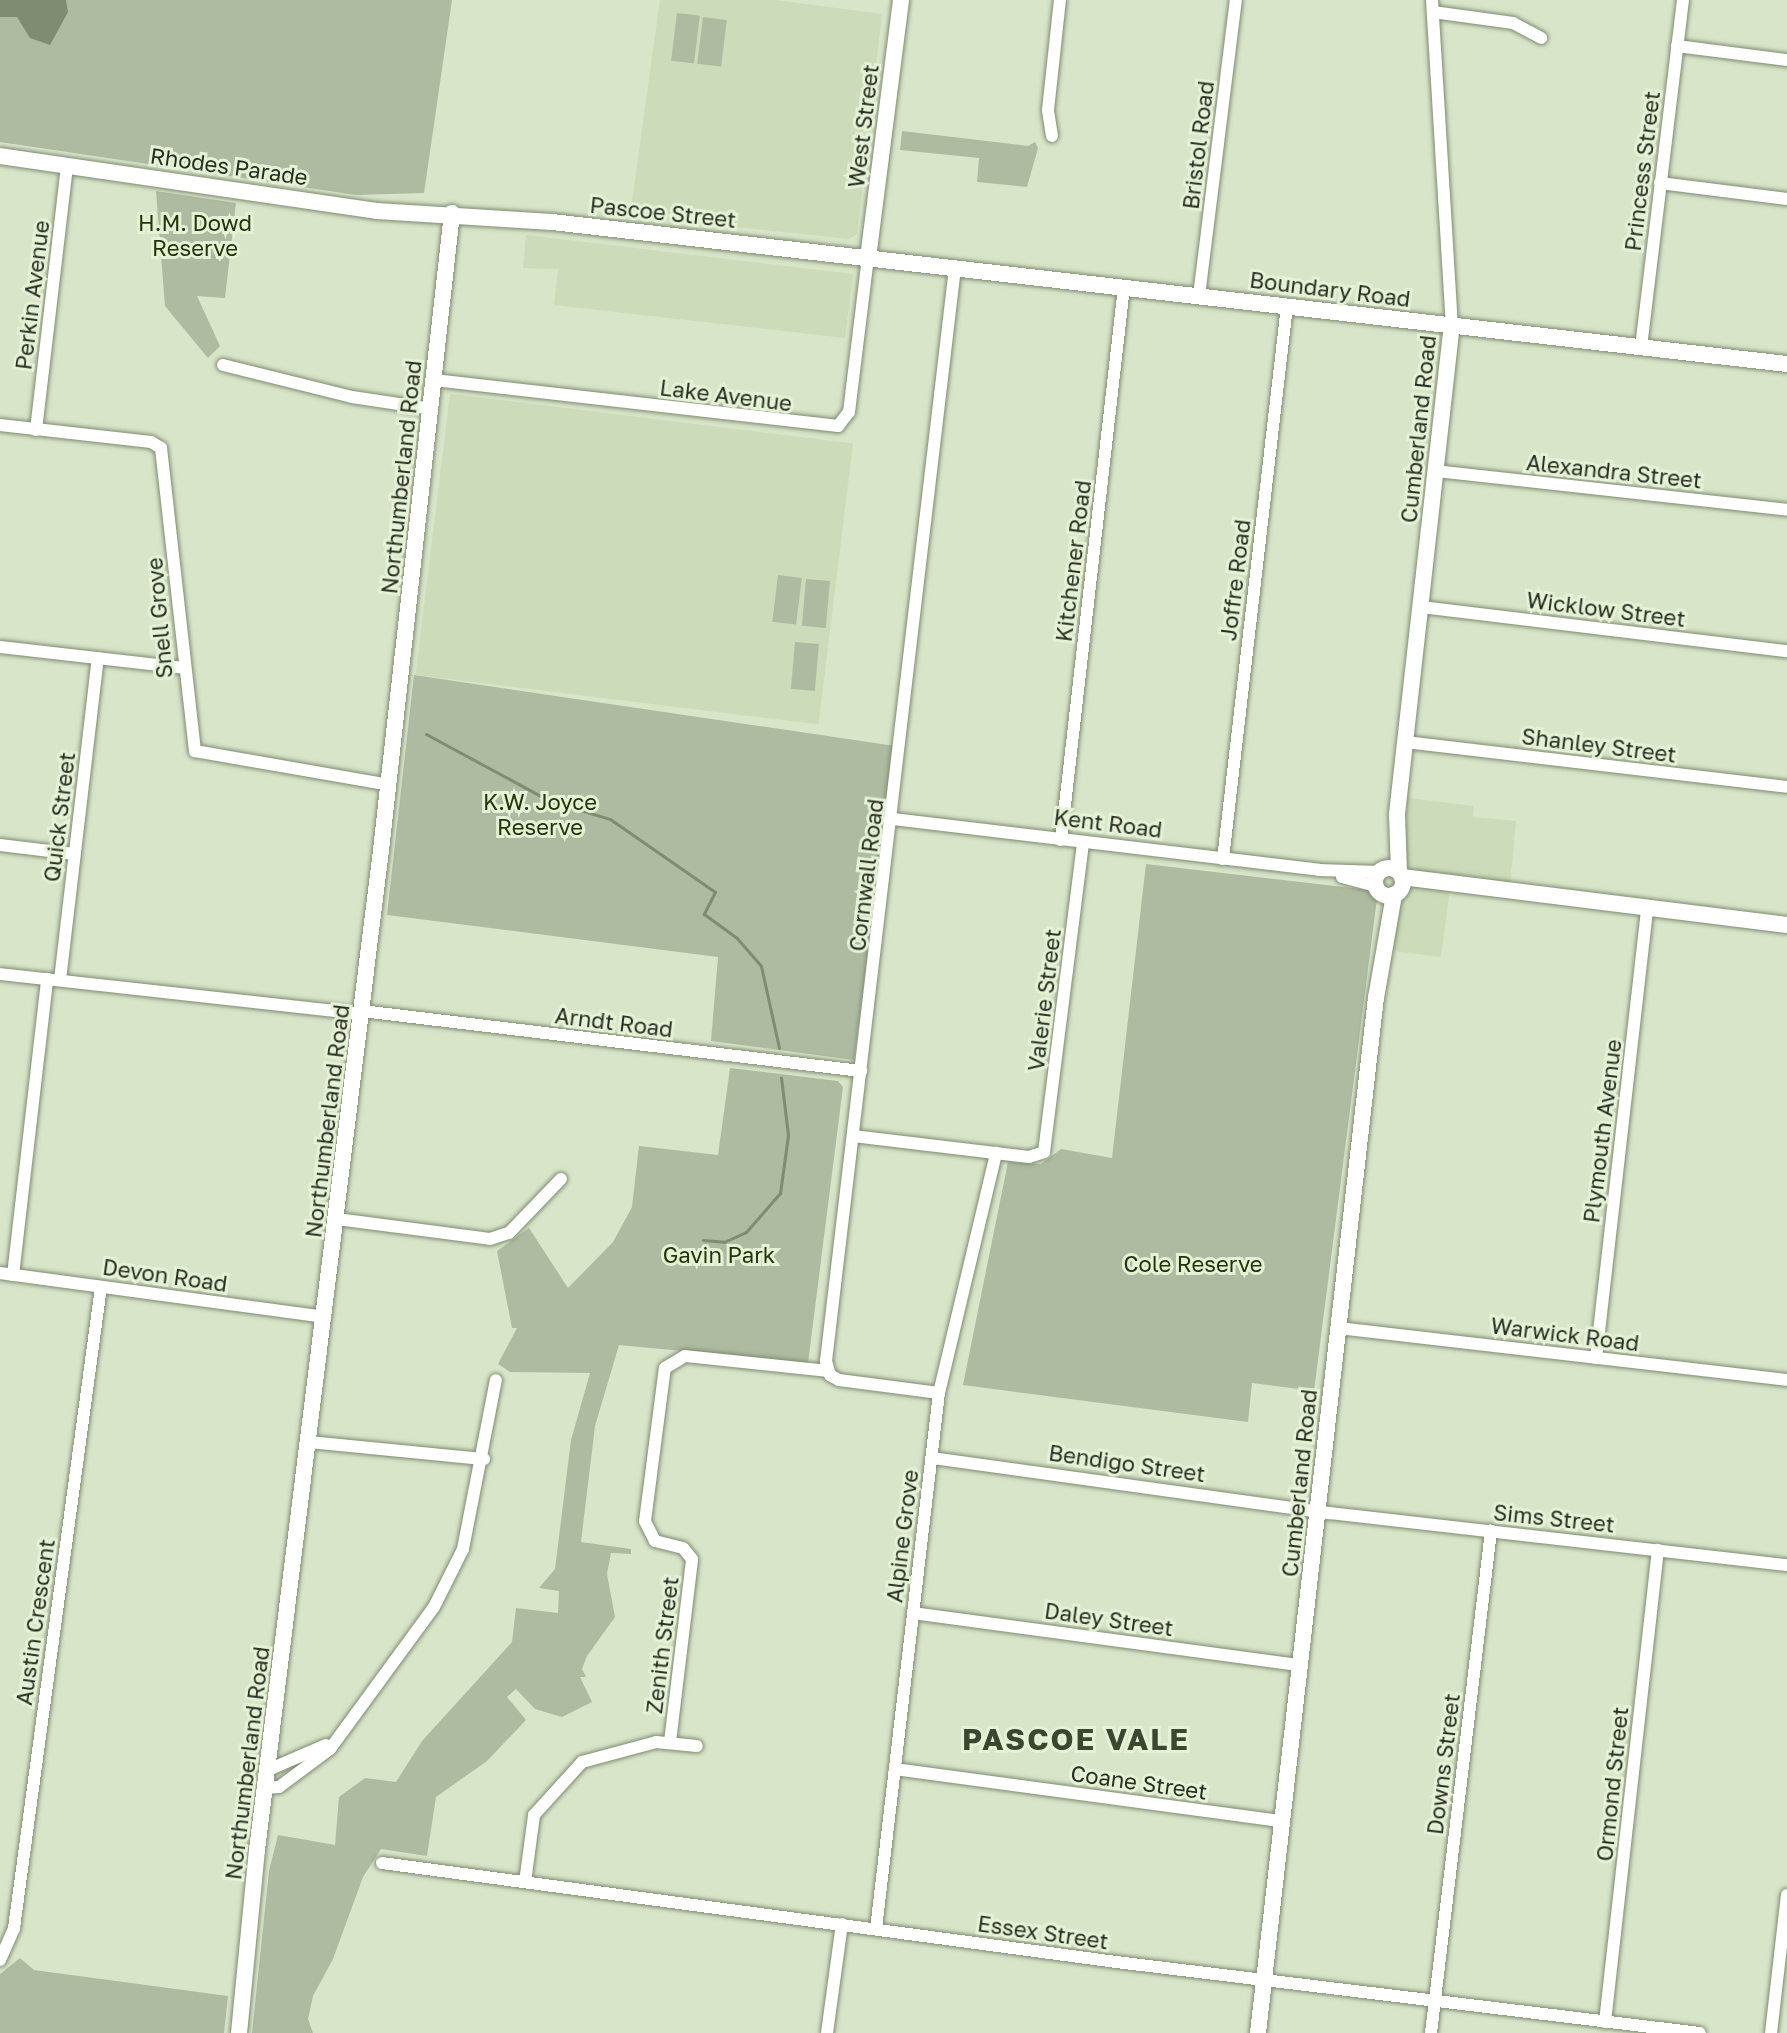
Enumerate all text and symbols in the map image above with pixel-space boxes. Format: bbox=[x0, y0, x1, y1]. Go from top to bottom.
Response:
street label: West Street bbox=[842, 63, 884, 189]
street label: Bristol Road bbox=[1177, 79, 1219, 211]
street label: Princess Street bbox=[1619, 89, 1665, 253]
street label: Rhodes Parade bbox=[149, 142, 309, 190]
street label: Pascoe Street bbox=[589, 191, 737, 233]
park label: H.M. Dowd Reserve bbox=[138, 209, 252, 260]
street label: Perkin Avenue bbox=[10, 219, 54, 371]
street label: Boundary Road bbox=[1248, 266, 1412, 312]
street label: Cumberland Road bbox=[1395, 334, 1441, 524]
street label: Northumberland Road bbox=[376, 359, 426, 595]
street label: Lake Avenue bbox=[658, 374, 794, 416]
street label: Alexandra Street bbox=[1525, 449, 1703, 493]
street label: Kitchener Road bbox=[1050, 479, 1096, 643]
street label: Joffre Road bbox=[1214, 518, 1256, 642]
street label: Snell Grove bbox=[141, 556, 177, 680]
street label: Wicklow Street bbox=[1525, 586, 1687, 632]
street label: Shanley Street bbox=[1520, 722, 1678, 768]
street label: Quick Street bbox=[38, 751, 80, 883]
park label: K.W. Joyce Reserve bbox=[483, 788, 597, 840]
street label: Cornwall Road bbox=[844, 797, 888, 953]
street label: Kent Road bbox=[1052, 803, 1164, 843]
street label: Valerie Street bbox=[1022, 927, 1066, 1073]
street label: Arndt Road bbox=[554, 1002, 674, 1042]
street label: Northumberland Road bbox=[300, 1003, 354, 1239]
street label: Plymouth Avenue bbox=[1578, 1038, 1626, 1224]
park label: Gavin Park bbox=[663, 1242, 775, 1268]
park label: Cole Reserve bbox=[1123, 1251, 1263, 1277]
street label: Devon Road bbox=[101, 1253, 229, 1297]
street label: Warwick Road bbox=[1489, 1312, 1641, 1356]
street label: Cumberland Road bbox=[1276, 1388, 1322, 1578]
street label: Bendigo Street bbox=[1047, 1439, 1207, 1487]
street label: Alpine Grove bbox=[881, 1468, 923, 1604]
street label: Sims Street bbox=[1492, 1499, 1616, 1537]
street label: Austin Crescent bbox=[10, 1537, 60, 1707]
street label: Zenith Street bbox=[640, 1575, 684, 1715]
street label: Daley Street bbox=[1043, 1597, 1175, 1641]
street label: Northumberland Road bbox=[220, 1645, 274, 1881]
street label: Downs Street bbox=[1421, 1692, 1465, 1836]
street label: Ormond Street bbox=[1591, 1705, 1633, 1863]
district label: PASCOE VALE bbox=[962, 1721, 1190, 1757]
street label: Coane Street bbox=[1069, 1759, 1209, 1805]
street label: Essex Street bbox=[976, 1910, 1110, 1954]

